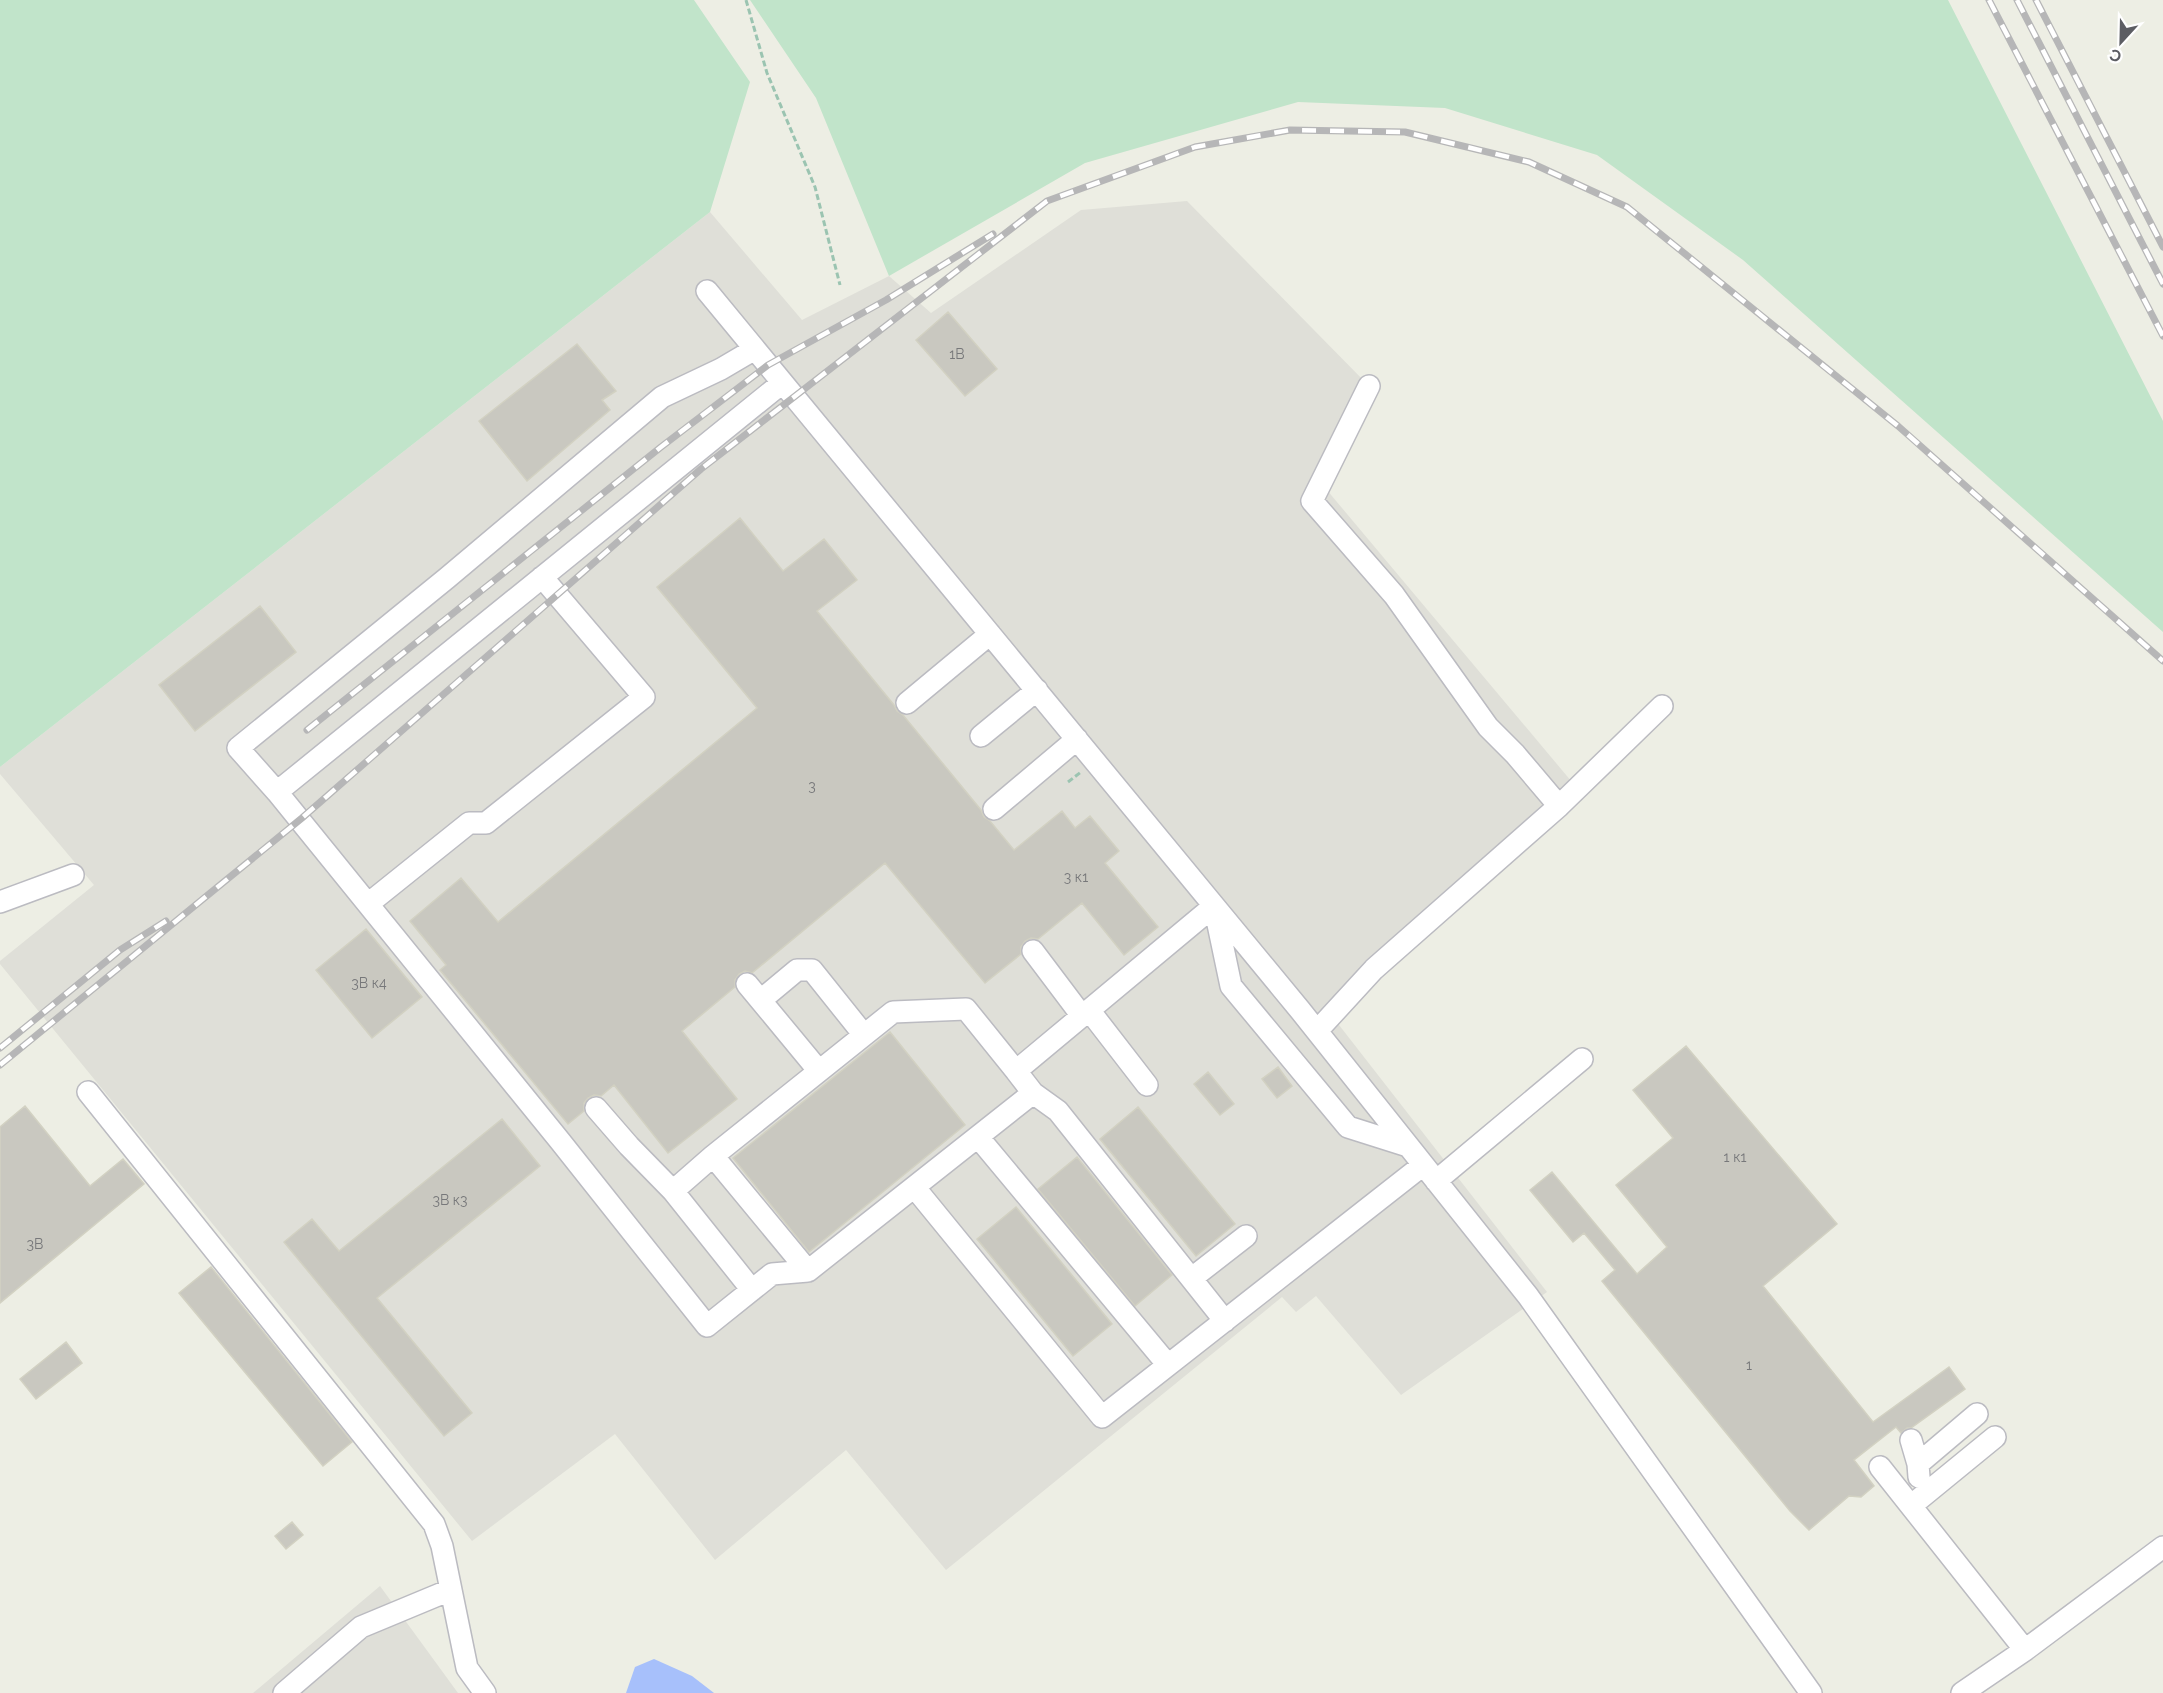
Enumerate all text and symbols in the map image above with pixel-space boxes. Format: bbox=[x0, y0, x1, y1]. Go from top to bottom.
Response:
north arrow bbox=[2091, 12, 2151, 72]
text: С bbox=[2107, 45, 2124, 66]
house number: 1В bbox=[949, 346, 965, 362]
house number: 3 bbox=[808, 778, 816, 794]
house number: 3 к1 bbox=[1064, 869, 1088, 885]
house number: 3В к4 bbox=[351, 975, 387, 991]
house number: 1 к1 bbox=[1724, 1149, 1746, 1165]
house number: 3В к3 bbox=[432, 1192, 468, 1208]
house number: 3В bbox=[27, 1236, 43, 1252]
house number: 1 bbox=[1746, 1357, 1752, 1373]

